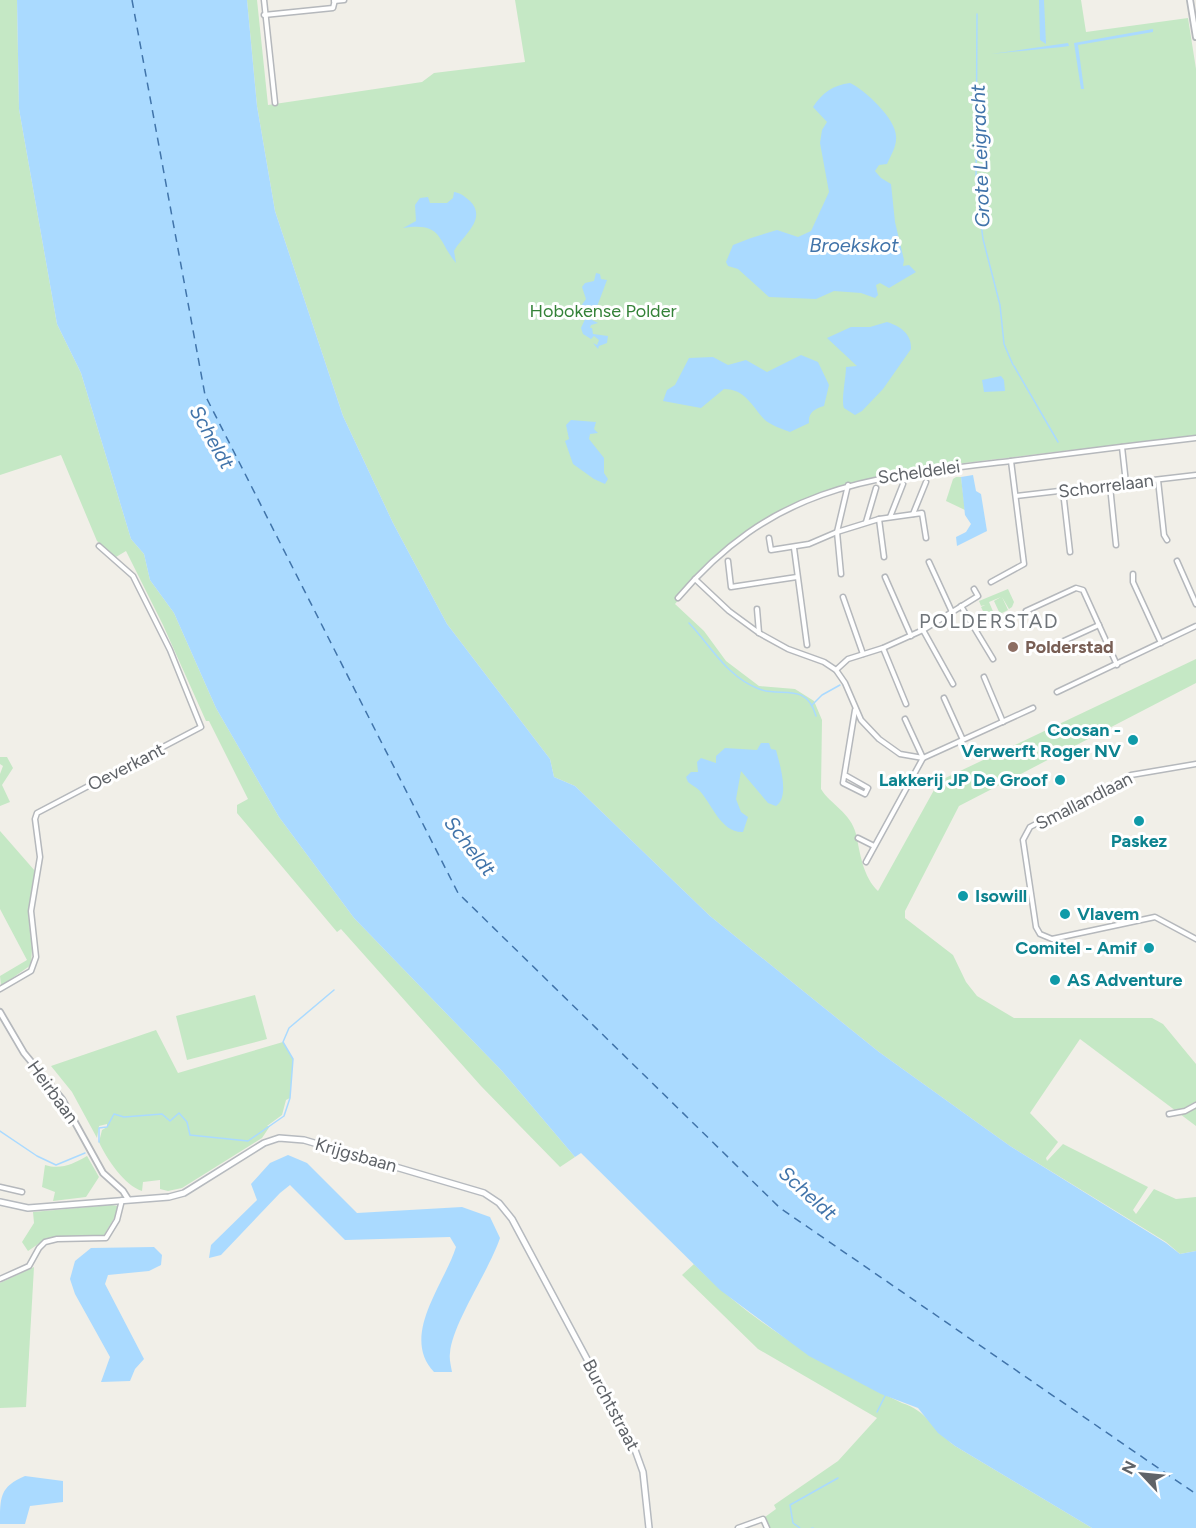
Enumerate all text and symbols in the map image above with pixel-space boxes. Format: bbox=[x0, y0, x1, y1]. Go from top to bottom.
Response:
water label: Grote Leigracht bbox=[965, 84, 994, 228]
water label: Broekskot bbox=[809, 233, 899, 257]
park label: Hobokense Polder bbox=[529, 300, 677, 322]
water label: Scheldt bbox=[185, 401, 239, 473]
street label: Scheldelei bbox=[876, 455, 962, 489]
street label: Schorrelaan bbox=[1057, 469, 1155, 503]
district label: POLDERSTAD bbox=[919, 609, 1059, 633]
place label: Polderstad bbox=[1025, 636, 1114, 658]
marker: Polderstad bbox=[1006, 640, 1020, 654]
place label: Coosan - Verwerft Roger NV bbox=[961, 719, 1121, 762]
marker: Coosan - Verwerft Roger NV bbox=[1126, 733, 1140, 747]
street label: Oeverkant bbox=[84, 738, 168, 796]
street label: Smallandlaan bbox=[1032, 767, 1136, 835]
place label: Lakkerij JP De Groof bbox=[879, 769, 1049, 791]
marker: Lakkerij JP De Groof bbox=[1053, 773, 1067, 787]
water label: Scheldt bbox=[439, 811, 501, 881]
marker: Paskez bbox=[1132, 814, 1146, 828]
place label: Paskez bbox=[1111, 830, 1168, 852]
place label: Isowill bbox=[975, 885, 1027, 907]
marker: Isowill bbox=[956, 889, 970, 903]
place label: Vlavem bbox=[1077, 903, 1139, 925]
marker: Vlavem bbox=[1058, 907, 1072, 921]
place label: Comitel - Amif bbox=[1015, 937, 1138, 959]
marker: Comitel - Amif bbox=[1142, 941, 1156, 955]
place label: AS Adventure bbox=[1067, 969, 1183, 991]
marker: AS Adventure bbox=[1048, 973, 1062, 987]
street label: Heirbaan bbox=[23, 1056, 83, 1128]
street label: Krijgsbaan bbox=[313, 1133, 399, 1177]
water label: Scheldt bbox=[774, 1161, 842, 1225]
street label: Burchtstraat bbox=[578, 1356, 644, 1455]
north arrow bbox=[1112, 1444, 1172, 1504]
text: N bbox=[1118, 1458, 1140, 1477]

